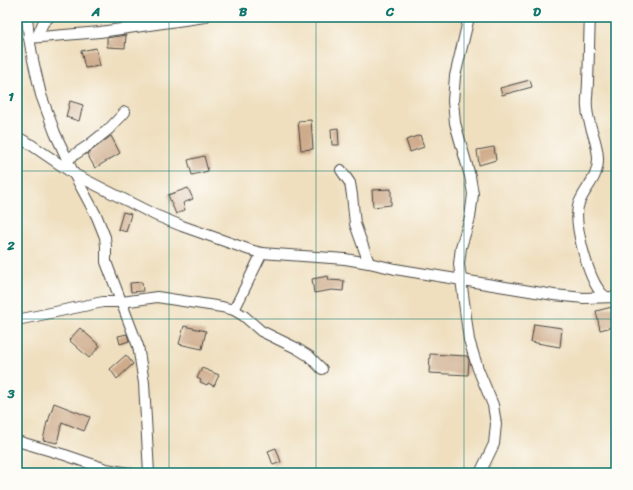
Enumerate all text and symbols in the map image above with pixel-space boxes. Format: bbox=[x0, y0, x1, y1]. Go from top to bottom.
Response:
text: A bbox=[91, 0, 100, 23]
text: B bbox=[239, 0, 248, 23]
text: C bbox=[385, 0, 395, 23]
text: D bbox=[533, 0, 541, 23]
text: 1 bbox=[8, 85, 14, 108]
text: 2 bbox=[6, 234, 15, 257]
text: 3 bbox=[6, 382, 15, 405]

